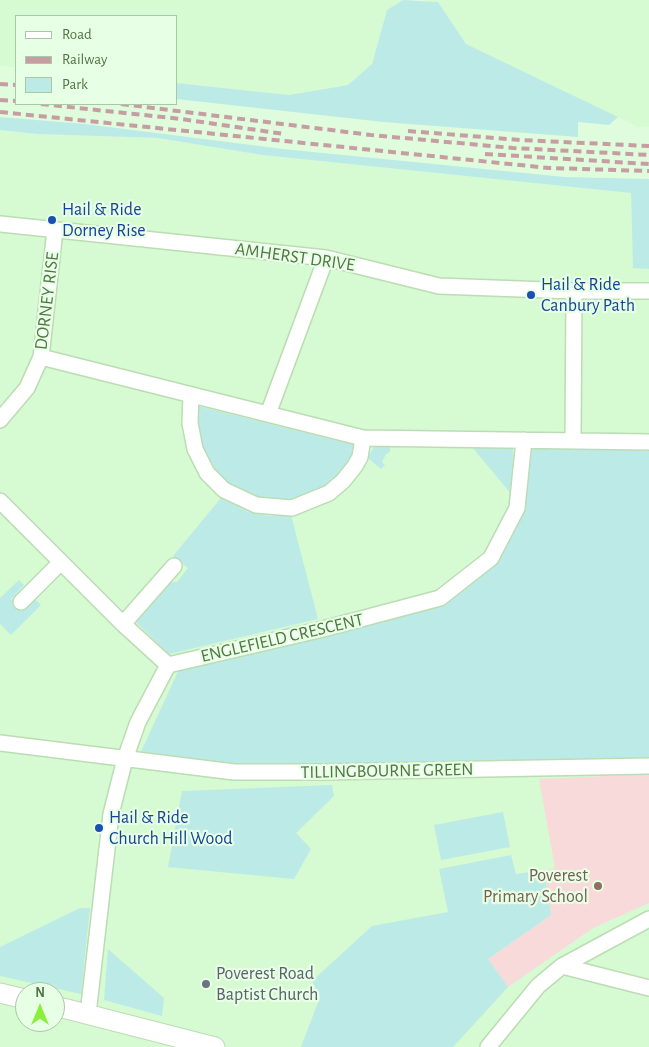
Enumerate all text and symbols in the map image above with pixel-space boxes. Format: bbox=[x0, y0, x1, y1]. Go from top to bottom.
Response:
legend bbox=[15, 15, 178, 105]
text: Road bbox=[62, 27, 92, 42]
text: Railway bbox=[62, 52, 107, 67]
text: Park bbox=[62, 77, 88, 92]
place label: Hail & Ride Dorney Rise bbox=[62, 199, 146, 242]
marker: Hail & Ride Dorney Rise bbox=[46, 214, 58, 226]
street label: AMHERST DRIVE bbox=[234, 238, 356, 276]
street label: DORNEY RISE bbox=[30, 251, 64, 351]
place label: Hail & Ride Canbury Path bbox=[541, 274, 635, 316]
marker: Hail & Ride Canbury Path bbox=[525, 289, 537, 301]
street label: ENGLEFIELD CRESCENT bbox=[198, 609, 366, 667]
street label: TILLINGBOURNE GREEN bbox=[300, 759, 474, 783]
place label: Hail & Ride Church Hill Wood bbox=[109, 807, 233, 850]
marker: Hail & Ride Church Hill Wood bbox=[93, 822, 105, 834]
place label: Poverest Primary School bbox=[483, 865, 588, 908]
marker: Poverest Primary School bbox=[592, 880, 604, 892]
place label: Poverest Road Baptist Church bbox=[216, 963, 318, 1006]
marker: Poverest Road Baptist Church bbox=[200, 978, 212, 990]
north arrow bbox=[15, 982, 65, 1032]
text: N bbox=[35, 986, 45, 1000]

